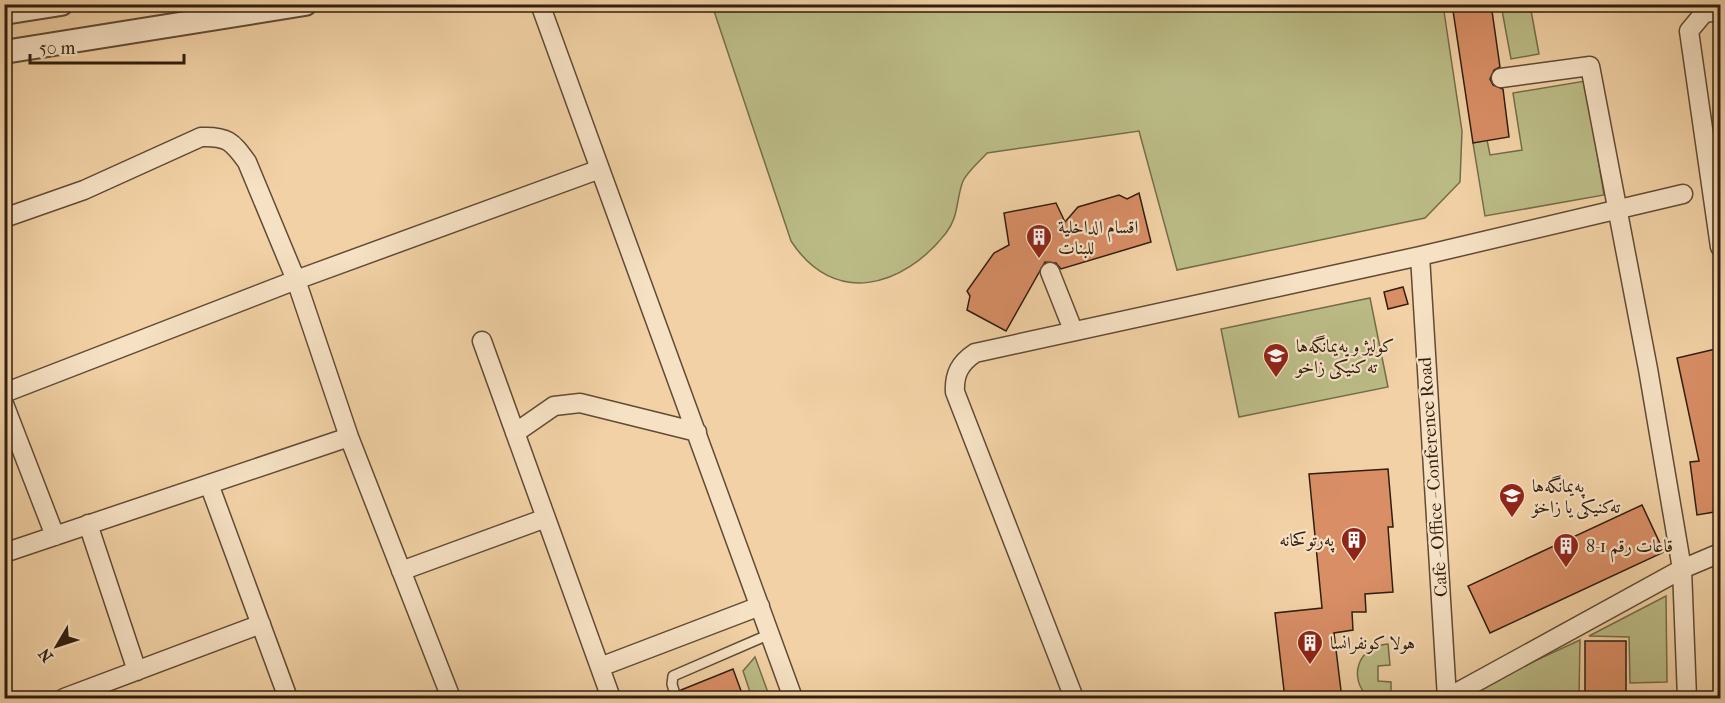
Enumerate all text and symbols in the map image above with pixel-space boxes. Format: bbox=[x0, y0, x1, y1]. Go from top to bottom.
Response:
scale bar bbox=[30, 27, 184, 65]
text: 50 m bbox=[39, 38, 76, 59]
place label: اقسام الداخلیة للبنات bbox=[1058, 217, 1138, 259]
building icon: اقسام الداخلیة للبنات bbox=[1024, 222, 1054, 260]
place label: كوليژ و په‌يمانگه‌ها ته‌كنيكى زاخو bbox=[1294, 335, 1394, 380]
school or university icon: كوليژ و په‌يمانگه‌ها ته‌كنيكى زاخو bbox=[1261, 341, 1291, 379]
street label: Cafe - Office - Conference Road bbox=[1415, 356, 1452, 598]
place label: پەیمانگەها تەکنیکی یا زاخۆ bbox=[1530, 475, 1621, 520]
school or university icon: پەیمانگەها تەکنیکی یا زاخۆ bbox=[1497, 481, 1527, 519]
building icon: په‌رتوكخانه‌ bbox=[1339, 525, 1369, 563]
place label: په‌رتوكخانه‌ bbox=[1279, 530, 1336, 553]
building icon: قاعات رقم 1-8 bbox=[1551, 531, 1581, 569]
place label: قاعات رقم 1-8 bbox=[1586, 536, 1673, 563]
north arrow bbox=[27, 616, 87, 676]
building icon: هولا كونفرانسا bbox=[1295, 628, 1325, 666]
place label: هولا كونفرانسا bbox=[1330, 633, 1415, 655]
text: N bbox=[34, 644, 57, 666]

